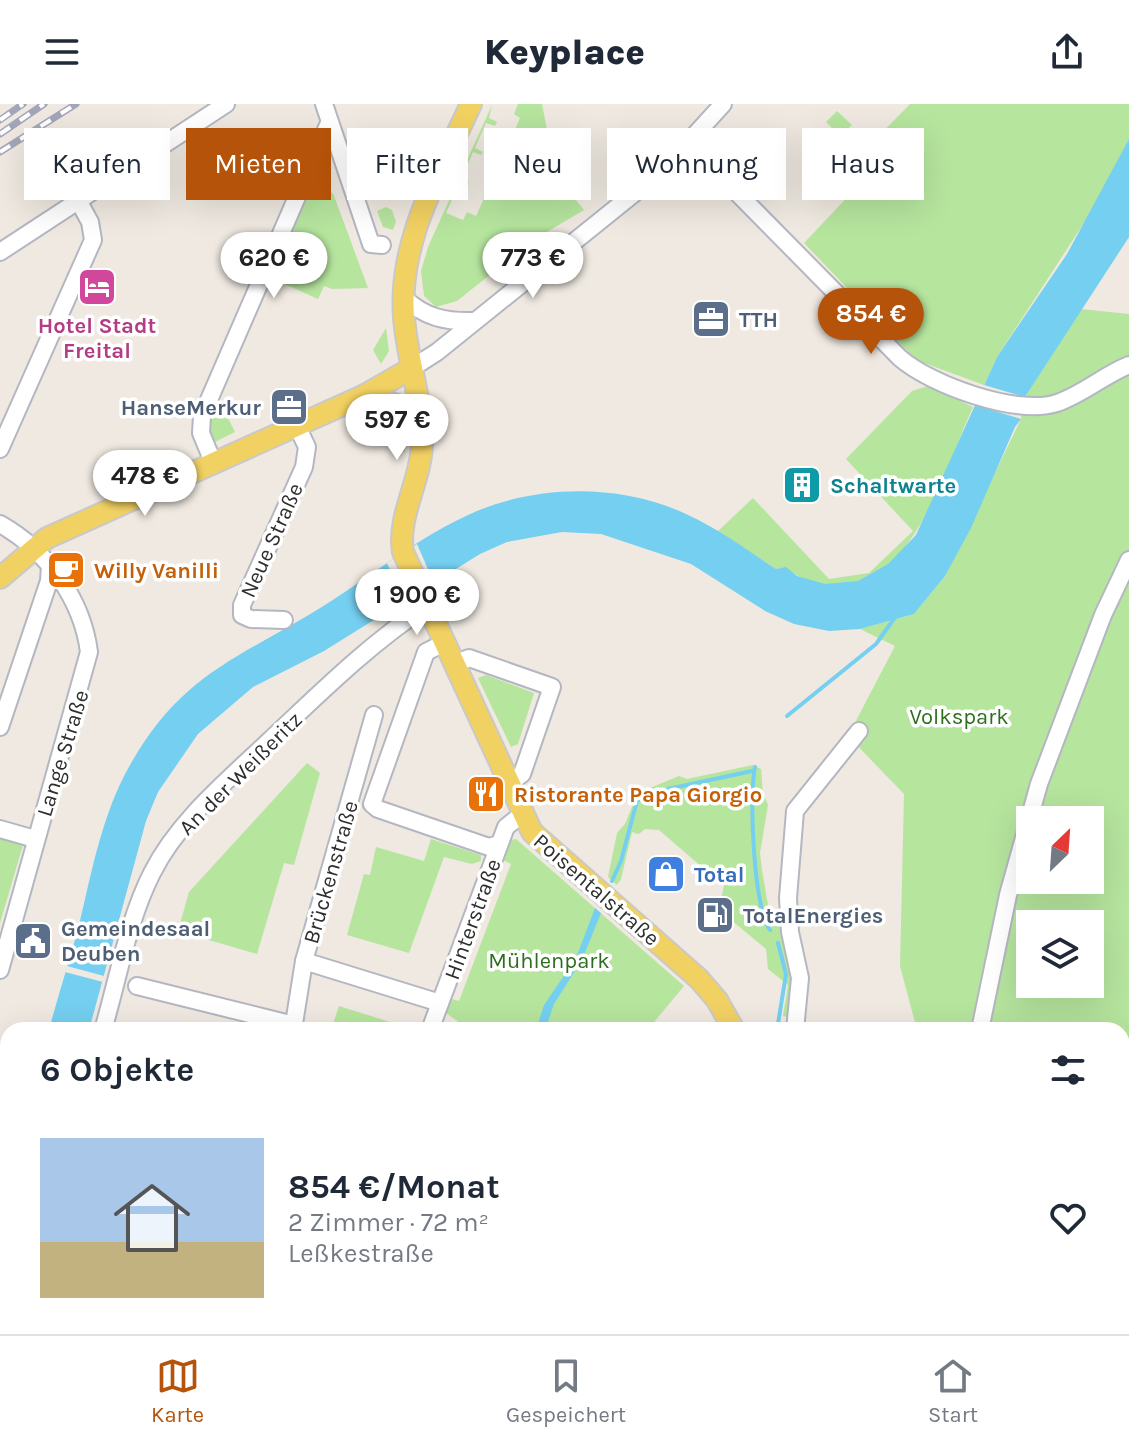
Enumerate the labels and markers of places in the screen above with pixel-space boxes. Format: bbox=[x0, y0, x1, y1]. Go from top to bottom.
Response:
pin: 620 € bbox=[218, 232, 330, 300]
pin: 773 € bbox=[477, 232, 589, 300]
hotel icon: Hotel Stadt Freital bbox=[76, 266, 118, 308]
pin: 854 € bbox=[815, 288, 927, 356]
office icon: TTH bbox=[690, 298, 732, 340]
place label: TTH bbox=[739, 307, 778, 333]
place label: Hotel Stadt Freital bbox=[38, 313, 156, 364]
office icon: HanseMerkur bbox=[268, 386, 310, 428]
pin: 597 € bbox=[341, 394, 453, 462]
place label: HanseMerkur bbox=[121, 395, 261, 421]
pin: 478 € bbox=[89, 450, 201, 518]
building icon: Schaltwarte bbox=[781, 464, 823, 506]
place label: Schaltwarte bbox=[830, 473, 956, 499]
cafe icon: Willy Vanilli bbox=[45, 549, 87, 591]
place label: Willy Vanilli bbox=[94, 558, 219, 584]
pin: 1 900 € bbox=[343, 569, 491, 637]
restaurant icon: Ristorante Papa Giorgio bbox=[465, 773, 507, 815]
place label: Ristorante Papa Giorgio bbox=[514, 782, 762, 808]
shop icon: Total bbox=[645, 853, 687, 895]
place label: Total bbox=[694, 862, 744, 888]
fuel station icon: TotalEnergies bbox=[694, 894, 736, 936]
place label: TotalEnergies bbox=[743, 903, 883, 929]
place label: Gemeindesaal Deuben bbox=[61, 916, 210, 967]
public building icon: Gemeindesaal Deuben bbox=[12, 920, 54, 962]

